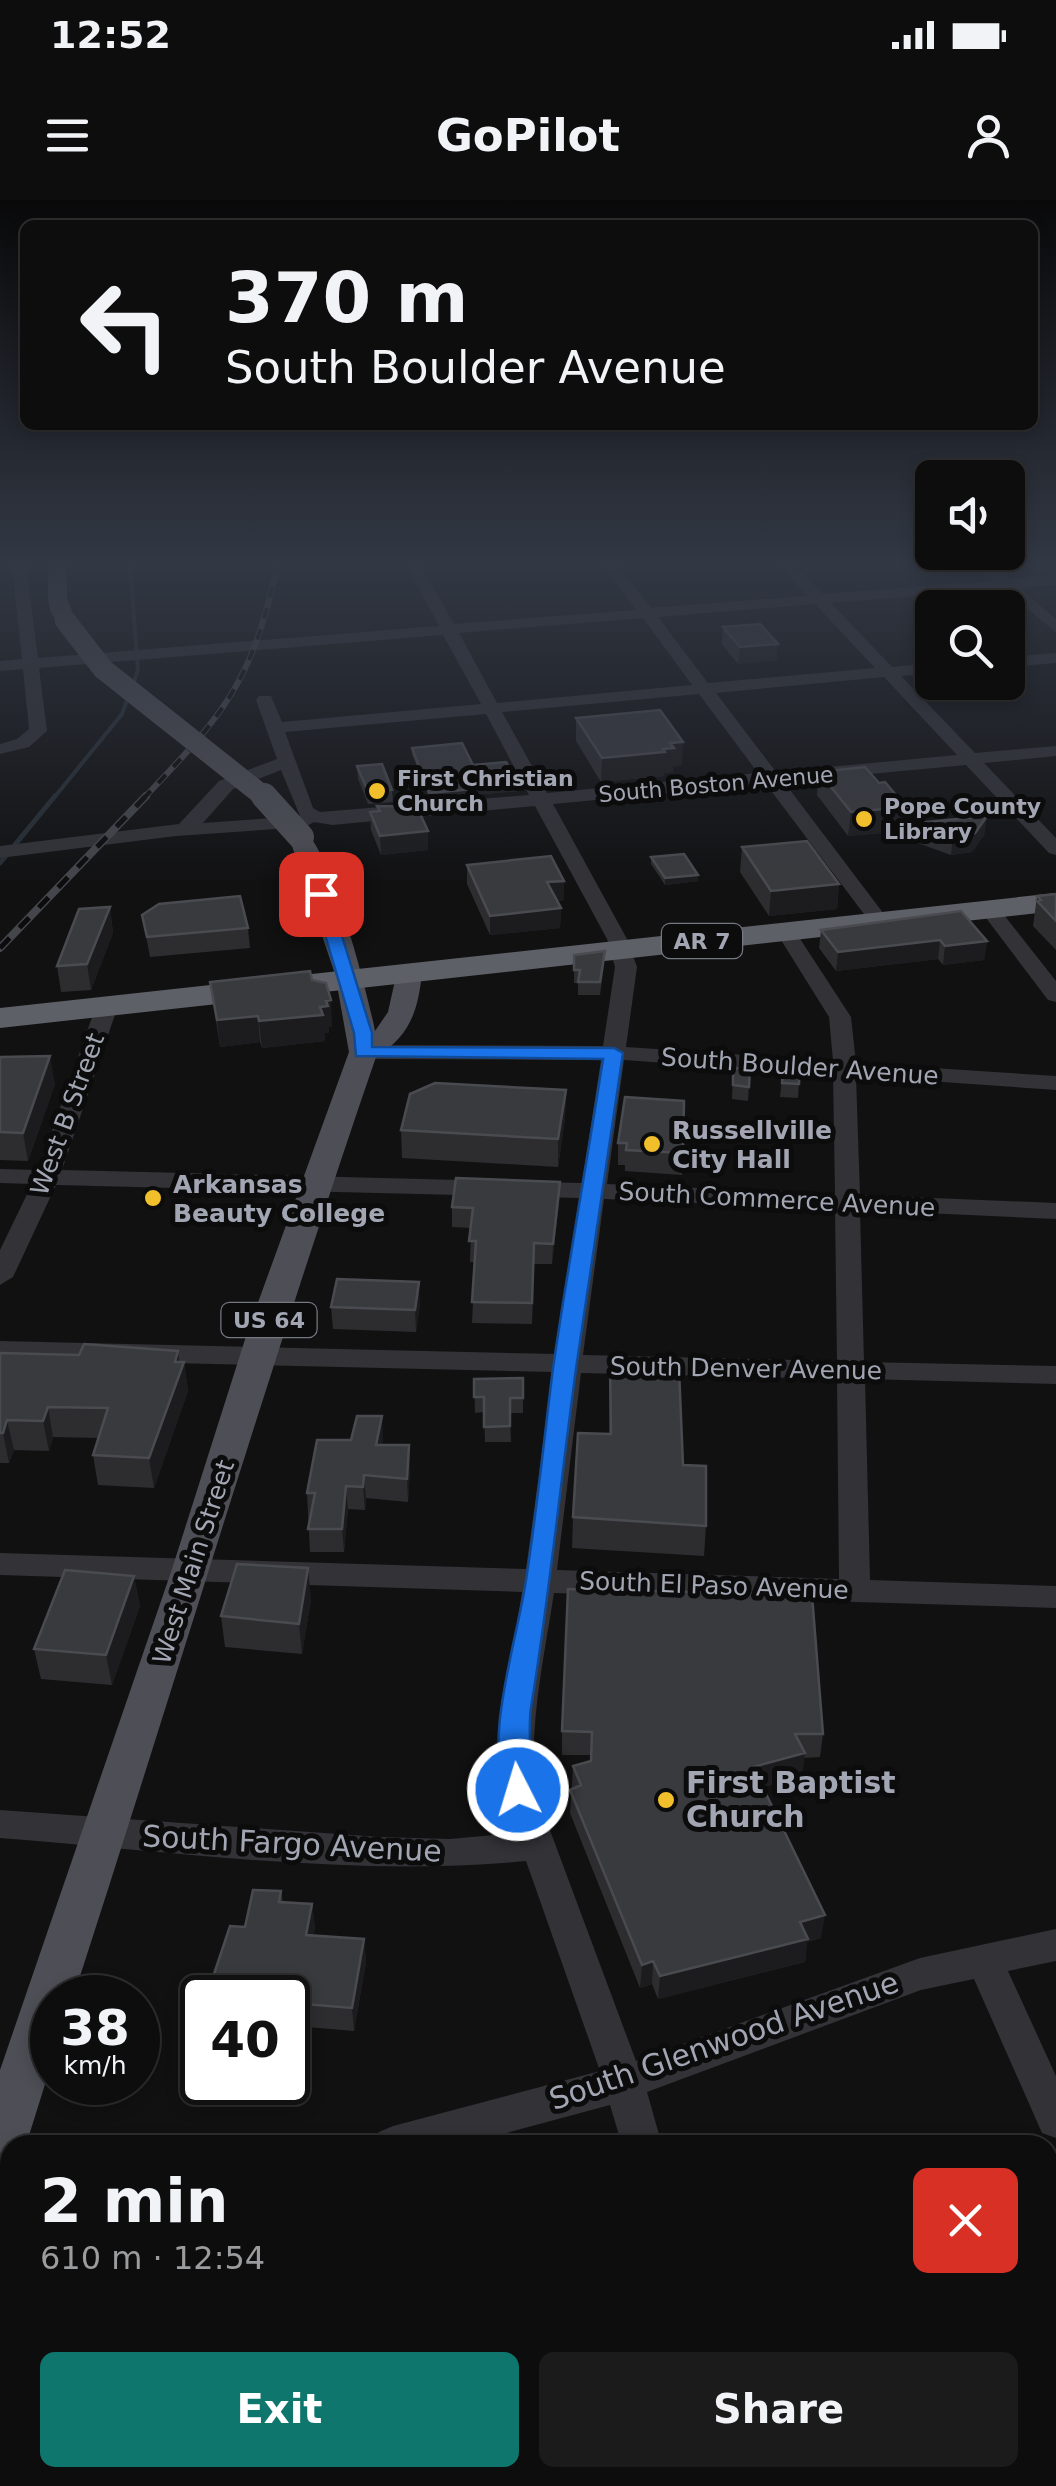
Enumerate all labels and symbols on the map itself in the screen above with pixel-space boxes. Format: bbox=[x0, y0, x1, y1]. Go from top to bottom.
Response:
street label: South Boston Avenue bbox=[598, 762, 835, 807]
place label: First Christian Church bbox=[397, 766, 574, 816]
marker: First Christian Church bbox=[366, 780, 388, 802]
place label: Pope County Library bbox=[884, 794, 1041, 844]
marker: Pope County Library bbox=[853, 808, 875, 830]
pin bbox=[279, 852, 364, 937]
road number: AR 7 bbox=[662, 924, 742, 958]
street label: West B Street bbox=[25, 1029, 110, 1199]
street label: South Boulder Avenue bbox=[660, 1042, 940, 1091]
place label: Russellville City Hall bbox=[672, 1116, 832, 1174]
marker: Russellville City Hall bbox=[641, 1133, 663, 1155]
place label: Arkansas Beauty College bbox=[173, 1170, 385, 1228]
street label: South Commerce Avenue bbox=[618, 1177, 936, 1222]
marker: Arkansas Beauty College bbox=[142, 1187, 164, 1209]
road number: US 64 bbox=[222, 1303, 316, 1337]
street label: South Denver Avenue bbox=[610, 1352, 882, 1385]
street label: West Main Street bbox=[147, 1456, 240, 1668]
street label: South El Paso Avenue bbox=[579, 1566, 849, 1605]
position arrow bbox=[466, 1738, 570, 1842]
place label: First Baptist Church bbox=[686, 1765, 896, 1834]
marker: First Baptist Church bbox=[655, 1789, 677, 1811]
street label: South Fargo Avenue bbox=[141, 1818, 443, 1869]
street label: South Glenwood Avenue bbox=[545, 1964, 903, 2117]
speed limit sign: 40 bbox=[180, 1975, 310, 2105]

